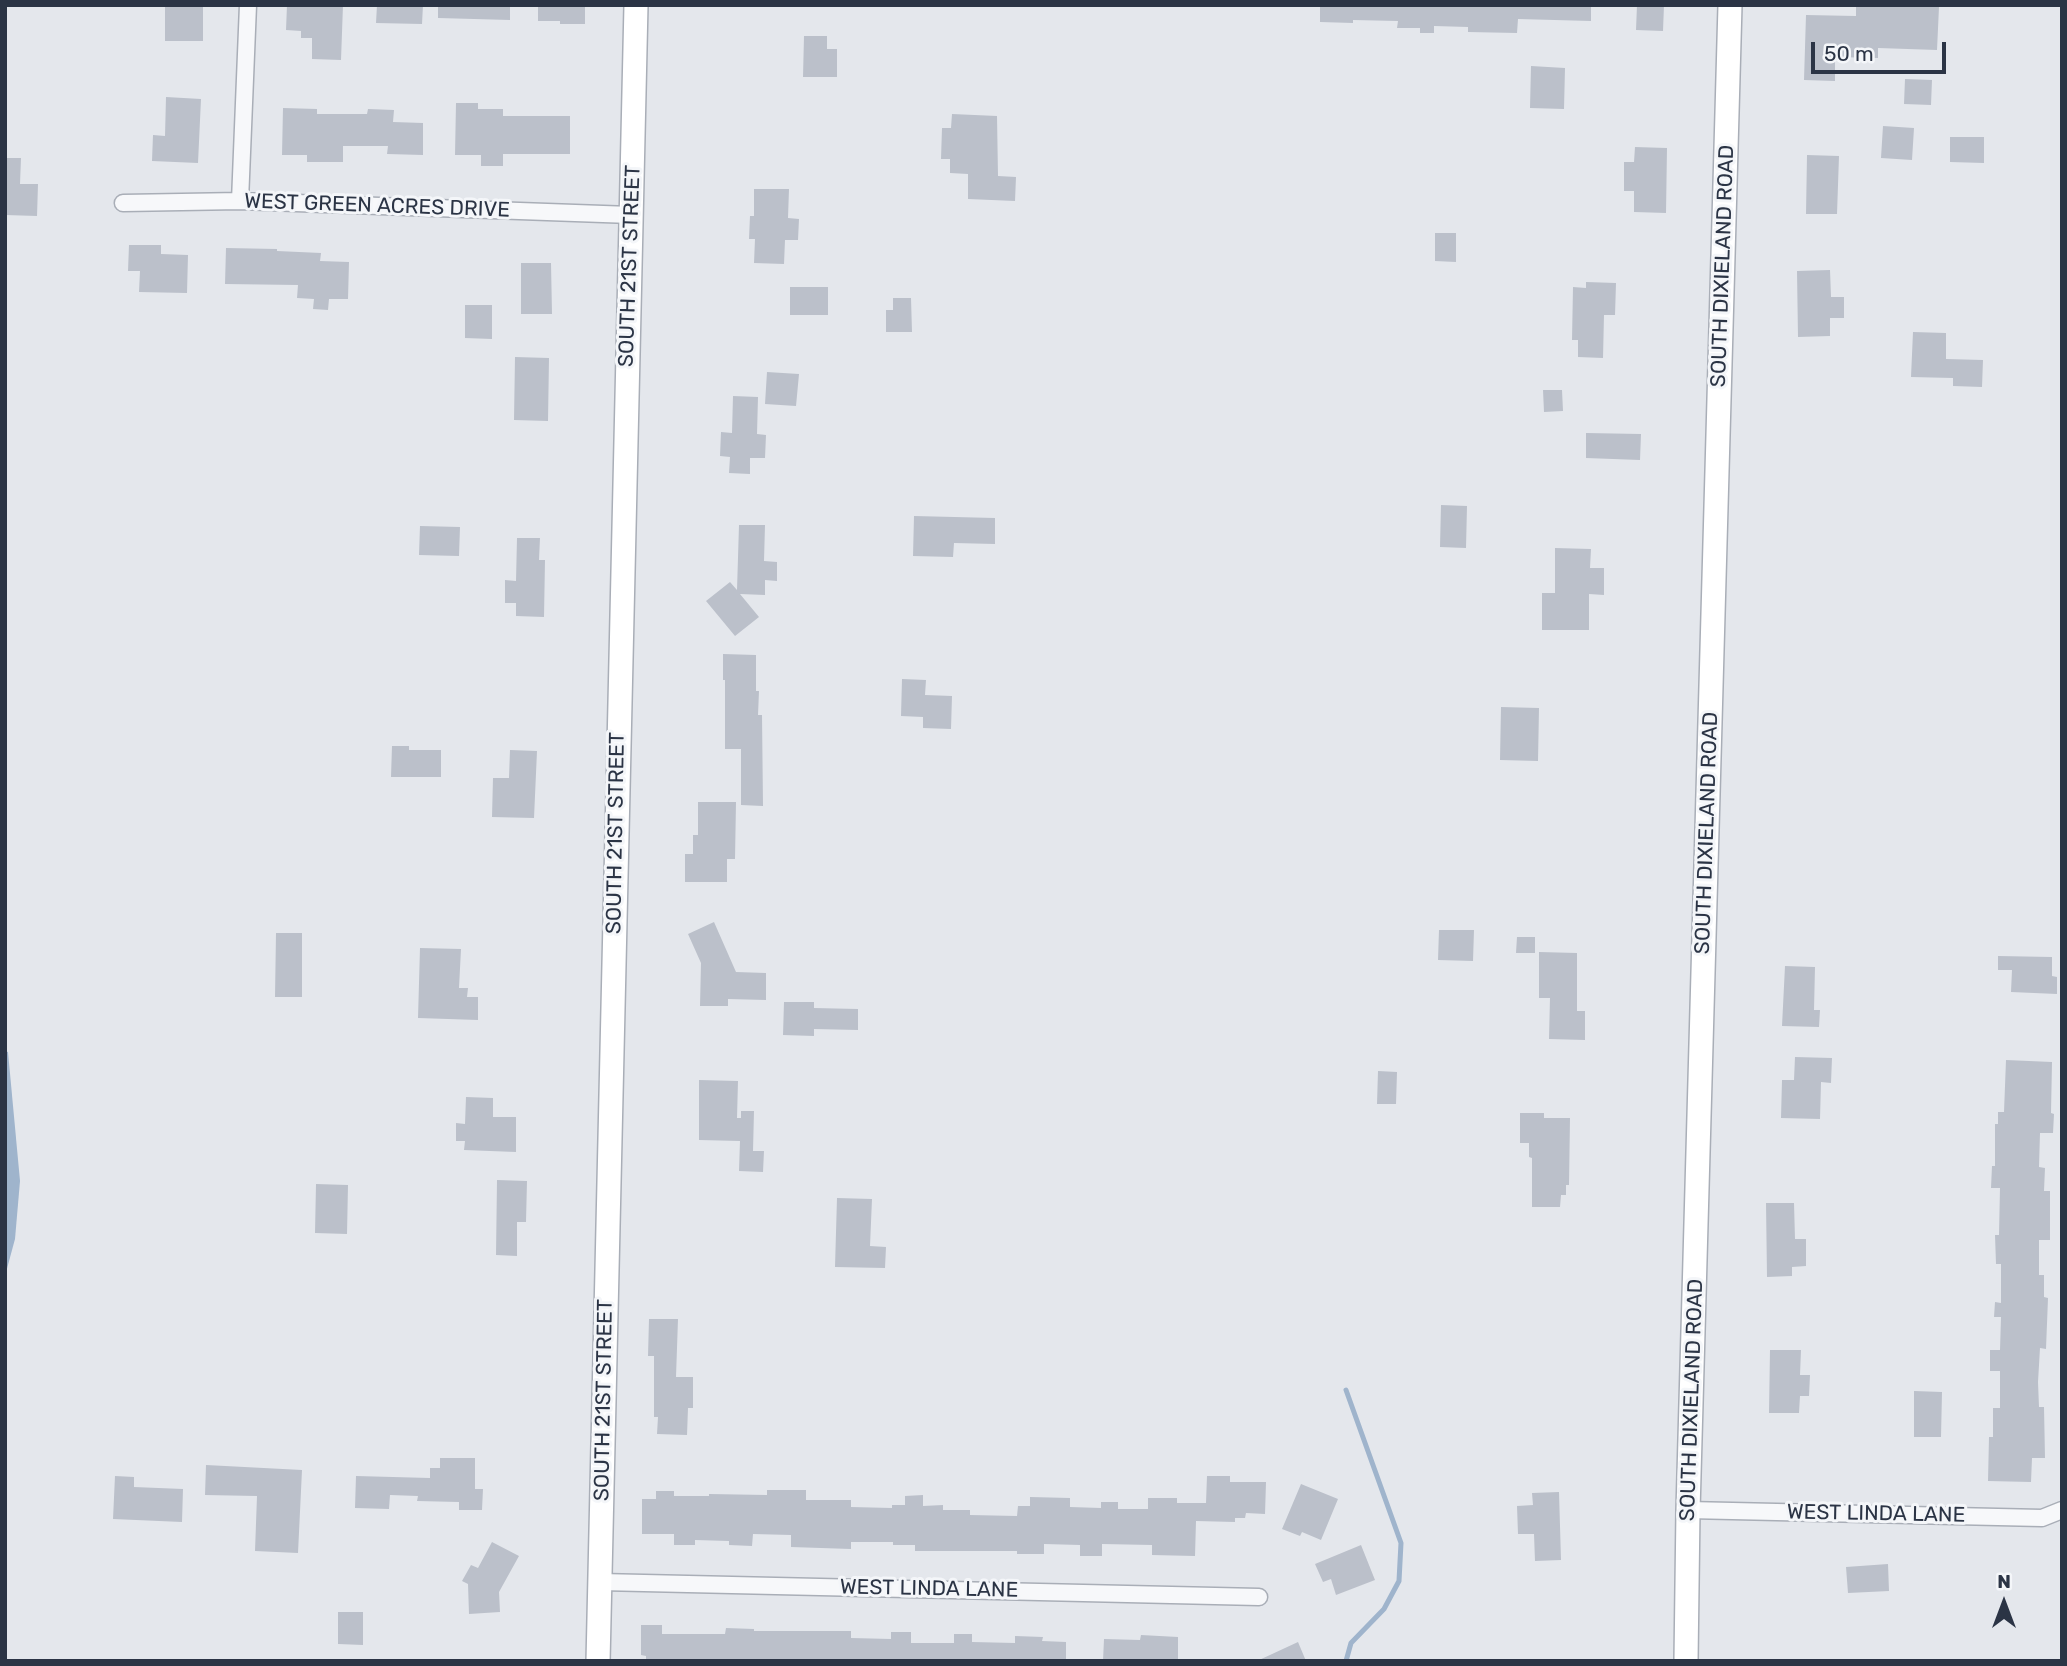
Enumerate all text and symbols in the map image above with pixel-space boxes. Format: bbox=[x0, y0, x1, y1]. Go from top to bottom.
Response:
scale bar bbox=[1815, 28, 1950, 72]
text: 50 m bbox=[1824, 41, 1874, 66]
street label: SOUTH DIXIELAND ROAD bbox=[1706, 144, 1740, 388]
street label: SOUTH 21ST STREET bbox=[614, 165, 646, 367]
street label: WEST GREEN ACRES DRIVE bbox=[244, 189, 510, 223]
street label: SOUTH DIXIELAND ROAD bbox=[1690, 711, 1724, 955]
street label: SOUTH 21ST STREET bbox=[602, 732, 630, 934]
street label: SOUTH DIXIELAND ROAD bbox=[1675, 1278, 1709, 1522]
street label: SOUTH 21ST STREET bbox=[590, 1299, 618, 1501]
street label: WEST LINDA LANE bbox=[1787, 1500, 1965, 1528]
north arrow bbox=[1969, 1568, 2039, 1638]
text: N bbox=[1997, 1570, 2011, 1593]
street label: WEST LINDA LANE bbox=[840, 1575, 1018, 1603]

